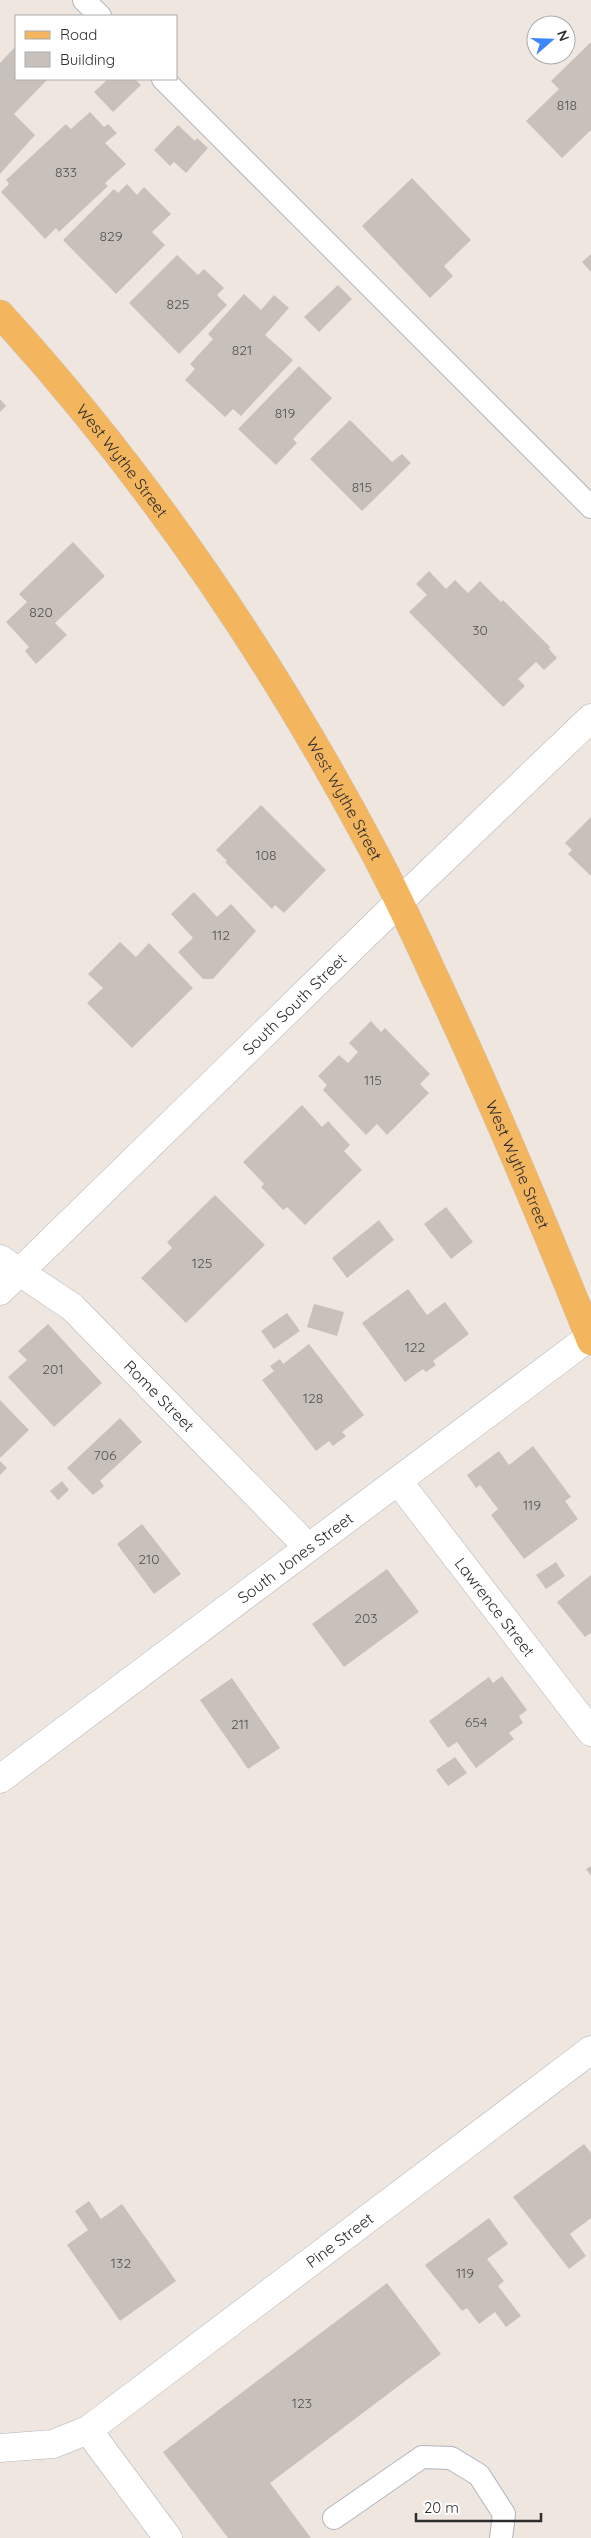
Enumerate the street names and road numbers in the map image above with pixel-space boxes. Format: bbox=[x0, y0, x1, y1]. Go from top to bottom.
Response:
street label: West Wythe Street bbox=[72, 400, 172, 521]
street label: West Wythe Street bbox=[302, 733, 387, 864]
street label: South South Street bbox=[238, 949, 350, 1059]
street label: West Wythe Street bbox=[482, 1097, 554, 1232]
street label: Rome Street bbox=[120, 1356, 199, 1436]
street label: South Jones Street bbox=[233, 1508, 357, 1608]
street label: Lawrence Street bbox=[450, 1553, 539, 1661]
street label: Pine Street bbox=[302, 2208, 377, 2272]

